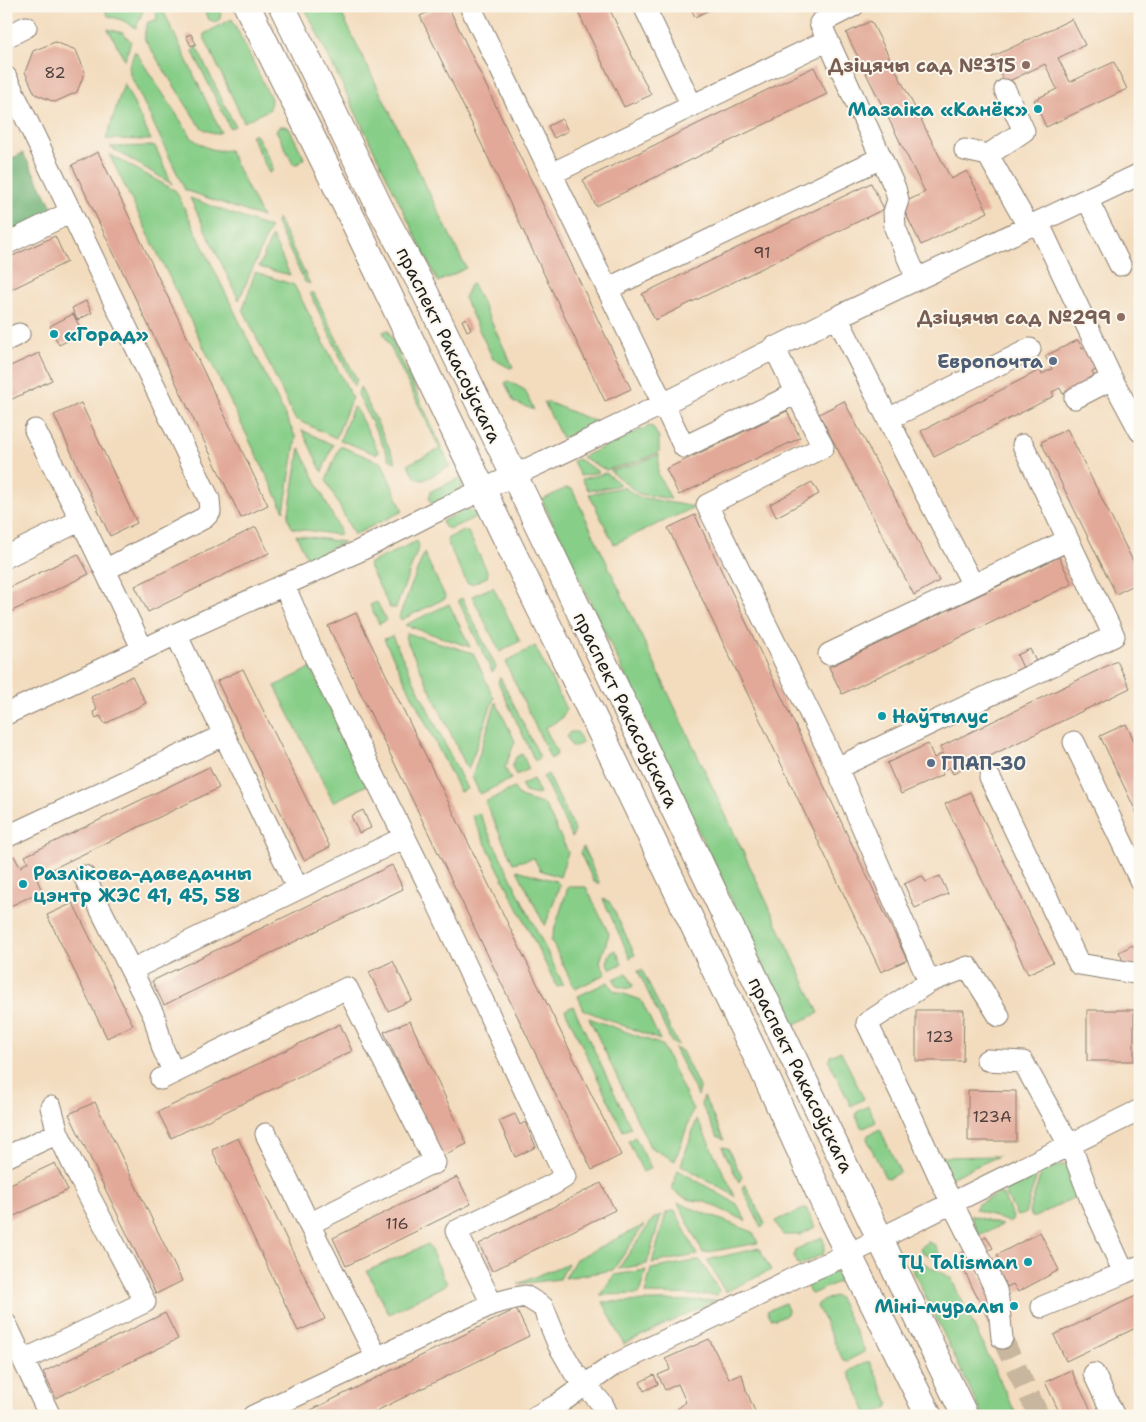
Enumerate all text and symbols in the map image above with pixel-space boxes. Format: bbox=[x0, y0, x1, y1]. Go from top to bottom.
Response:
place label: Дзіцячы сад №315 bbox=[828, 53, 1016, 78]
marker: Дзіцячы сад №315 bbox=[1020, 59, 1032, 71]
house number: 82 bbox=[44, 62, 66, 83]
place label: Мазаіка «Канёк» bbox=[848, 97, 1028, 122]
marker: Мазаіка «Канёк» bbox=[1032, 103, 1044, 115]
house number: 91 bbox=[753, 242, 771, 263]
street label: праспект Ракасоўскага bbox=[391, 243, 507, 447]
place label: Дзіцячы сад №299 bbox=[917, 305, 1111, 330]
marker: Дзіцячы сад №299 bbox=[1115, 311, 1127, 323]
place label: «Горад» bbox=[64, 322, 149, 347]
marker: «Горад» bbox=[48, 328, 60, 340]
place label: Европочта bbox=[937, 349, 1043, 374]
marker: Европочта bbox=[1047, 355, 1059, 367]
street label: праспект Ракасоўскага bbox=[568, 608, 684, 812]
place label: Наўтылус bbox=[892, 704, 989, 729]
marker: Наўтылус bbox=[876, 710, 888, 722]
place label: ГПАП-30 bbox=[941, 751, 1026, 776]
marker: ГПАП-30 bbox=[925, 757, 937, 769]
place label: Разлікова-даведачны цэнтр ЖЭС 41, 45, 58 bbox=[33, 861, 252, 908]
marker: Разлікова-даведачны цэнтр ЖЭС 41, 45, 58 bbox=[17, 878, 29, 890]
street label: праспект Ракасоўскага bbox=[743, 973, 859, 1177]
house number: 123 bbox=[926, 1026, 954, 1047]
house number: 123А bbox=[972, 1106, 1012, 1127]
house number: 116 bbox=[385, 1213, 409, 1234]
place label: ТЦ Talisman bbox=[898, 1250, 1018, 1275]
marker: ТЦ Talisman bbox=[1022, 1256, 1034, 1268]
place label: Міні-муралы bbox=[874, 1294, 1004, 1319]
marker: Міні-муралы bbox=[1008, 1300, 1020, 1312]

